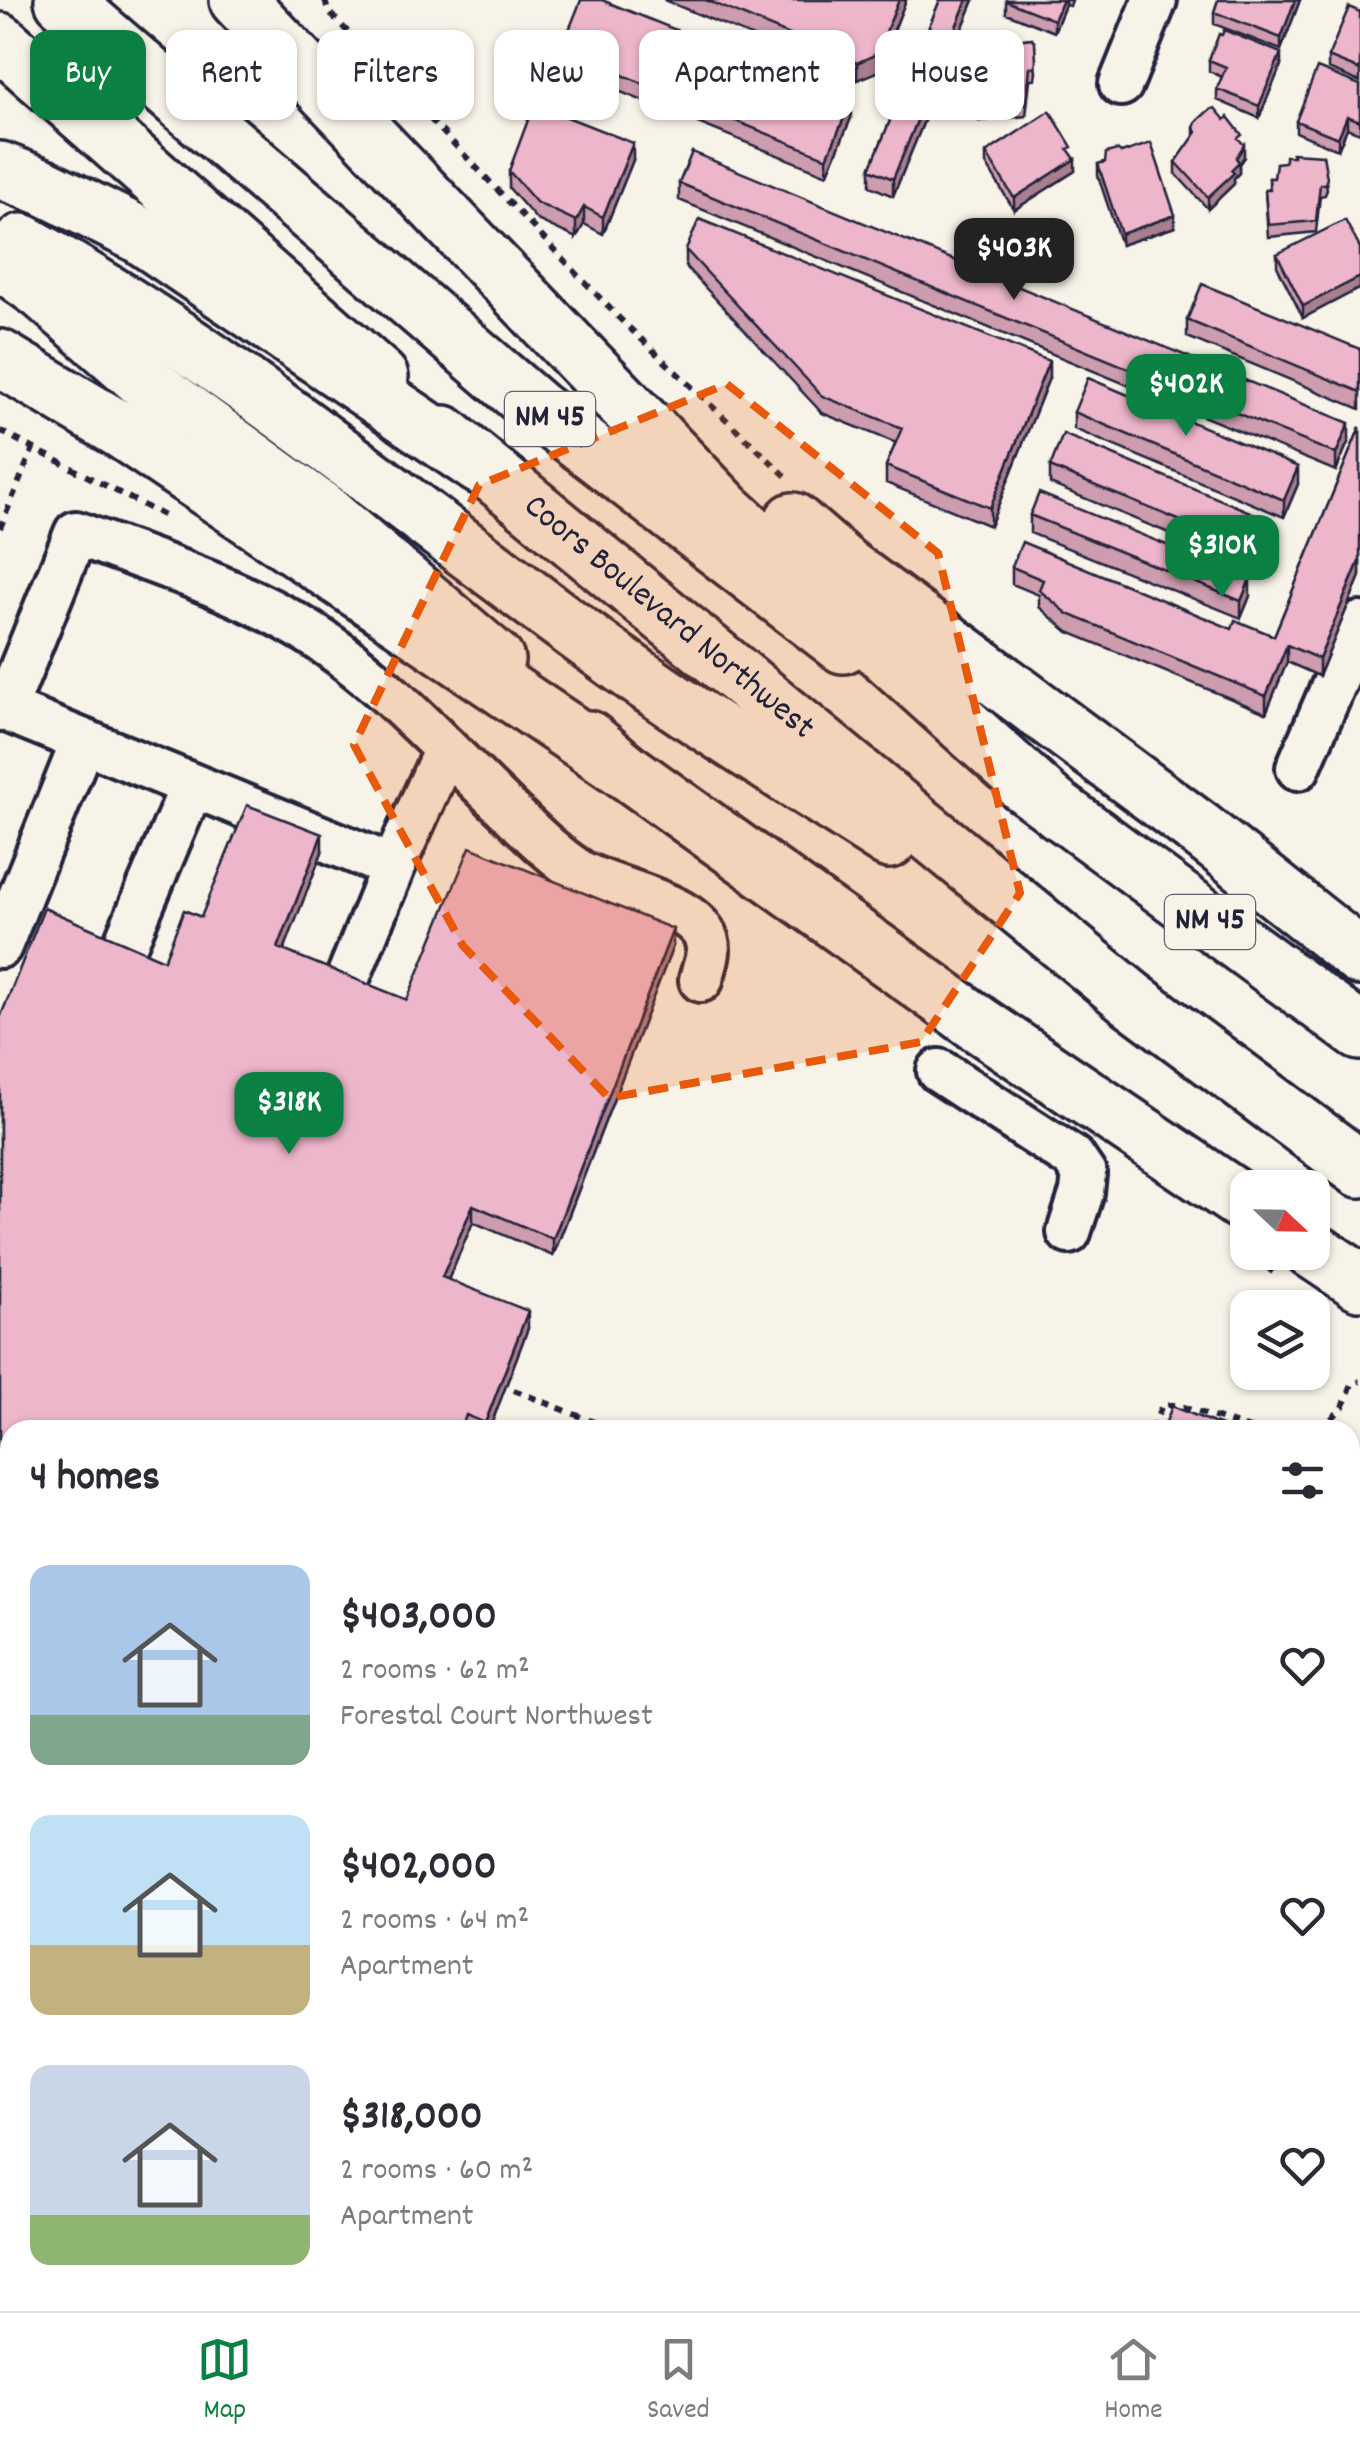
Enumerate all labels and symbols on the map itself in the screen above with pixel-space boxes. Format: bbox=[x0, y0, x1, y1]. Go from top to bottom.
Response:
pin: $403K bbox=[944, 218, 1084, 303]
pin: $402K bbox=[1116, 354, 1256, 439]
road number: NM 45 bbox=[505, 392, 595, 446]
street label: Coors Boulevard Northwest bbox=[511, 483, 825, 753]
pin: $310K bbox=[1152, 515, 1292, 600]
road number: NM 45 bbox=[1165, 895, 1255, 949]
pin: $318K bbox=[219, 1072, 359, 1157]
north arrow bbox=[1230, 1170, 1330, 1270]

